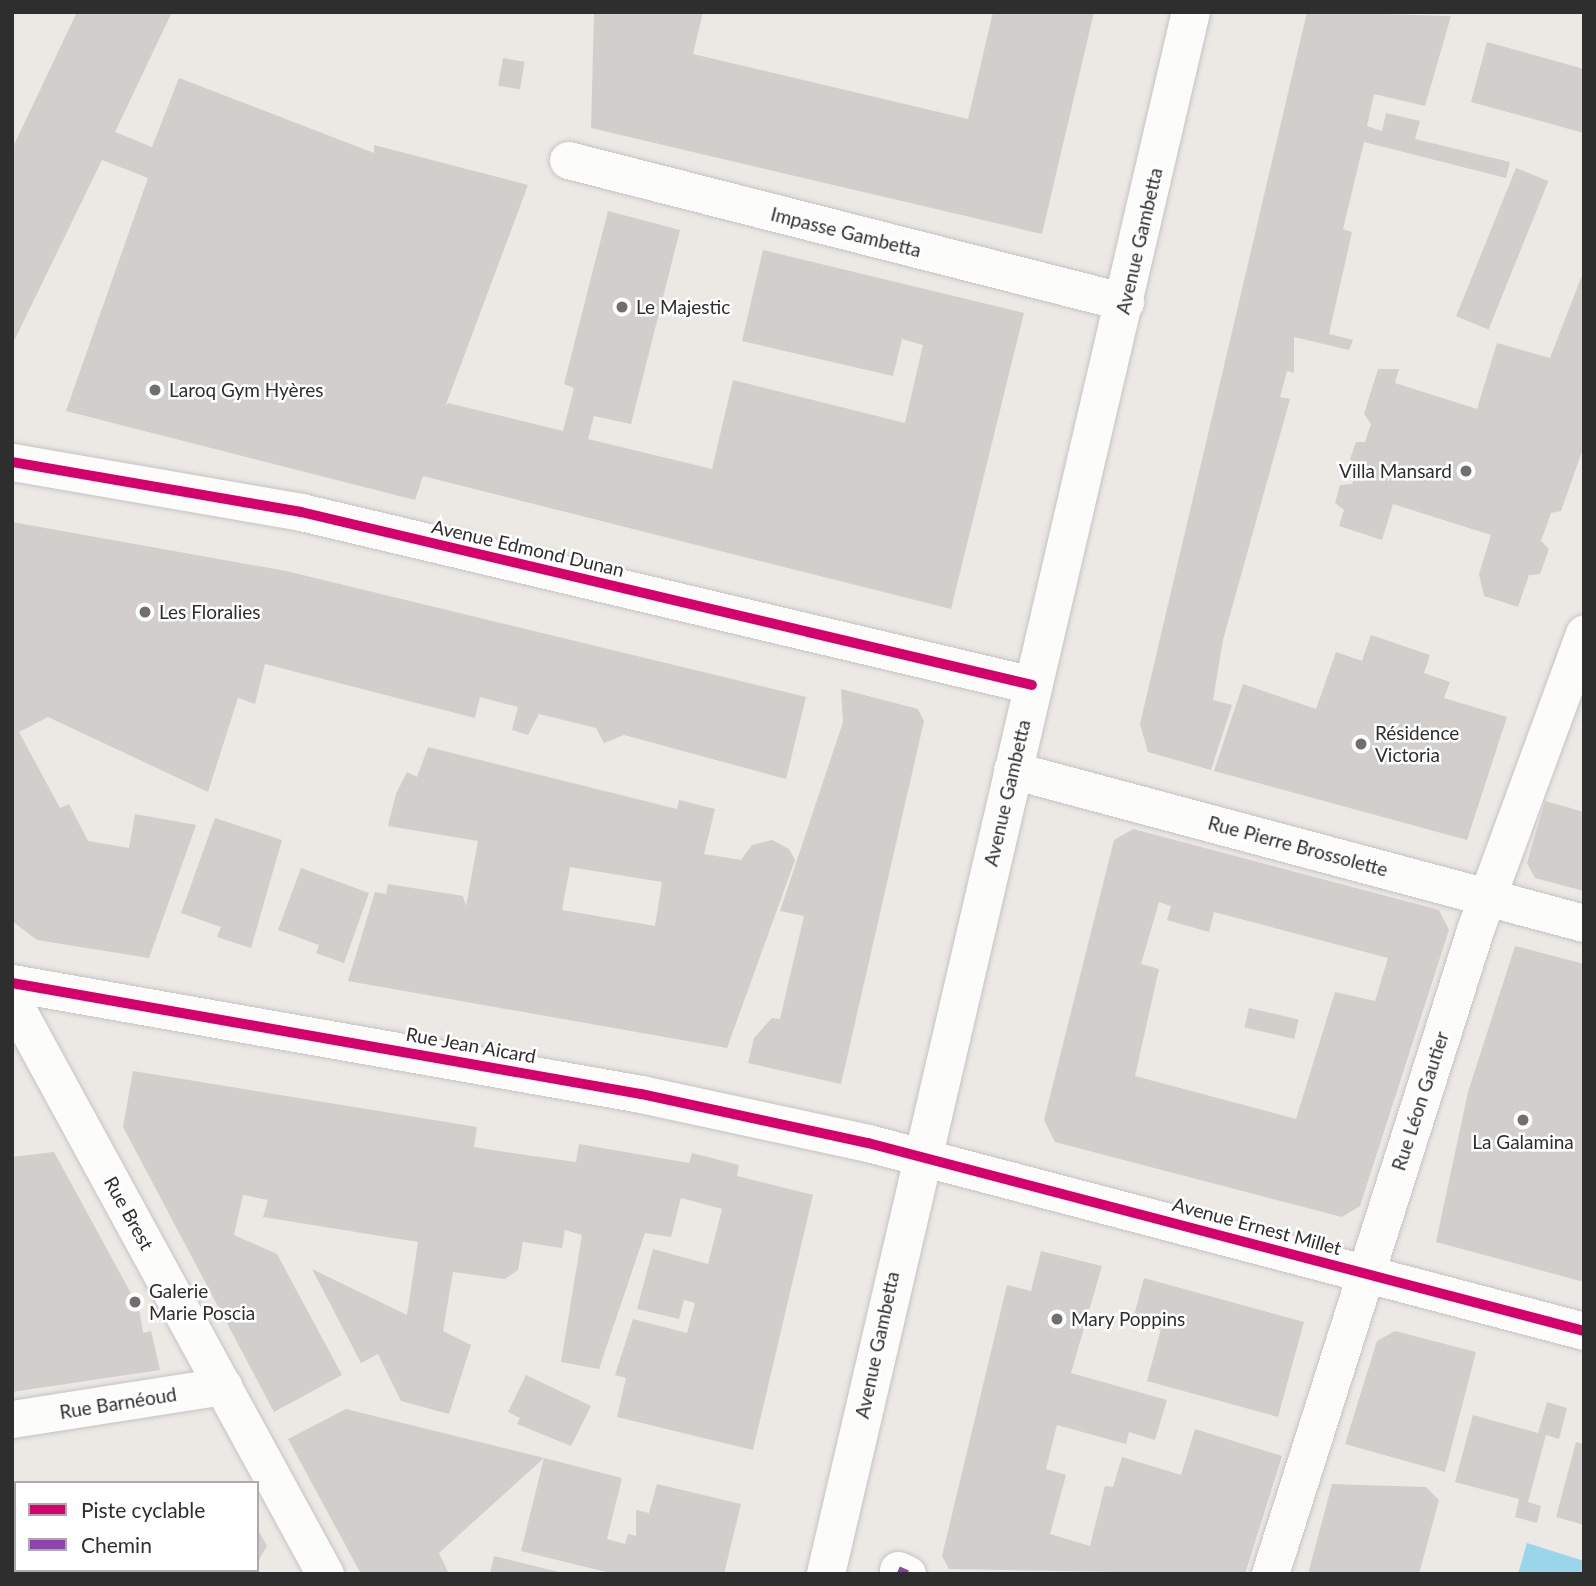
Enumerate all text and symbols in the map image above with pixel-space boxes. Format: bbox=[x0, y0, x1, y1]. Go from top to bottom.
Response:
street label: Avenue Gambetta bbox=[1111, 166, 1167, 316]
street label: Impasse Gambetta bbox=[768, 202, 924, 262]
place label: Le Majestic bbox=[636, 296, 730, 318]
marker: Le Majestic bbox=[614, 299, 630, 315]
place label: Laroq Gym Hyères bbox=[169, 379, 323, 401]
marker: Laroq Gym Hyères bbox=[147, 382, 163, 398]
place label: Villa Mansard bbox=[1339, 460, 1452, 482]
marker: Villa Mansard bbox=[1458, 463, 1474, 479]
street label: Avenue Edmond Dunan bbox=[429, 515, 627, 581]
place label: Les Floralies bbox=[159, 601, 261, 623]
marker: Les Floralies bbox=[137, 604, 153, 620]
street label: Avenue Gambetta bbox=[979, 718, 1035, 868]
place label: Résidence Victoria bbox=[1375, 722, 1459, 766]
marker: Résidence Victoria bbox=[1353, 736, 1369, 752]
street label: Rue Pierre Brossolette bbox=[1206, 811, 1390, 881]
street label: Rue Jean Aicard bbox=[404, 1022, 538, 1068]
street label: Rue Léon Gautier bbox=[1387, 1029, 1453, 1173]
marker: La Galamina bbox=[1515, 1112, 1531, 1128]
place label: La Galamina bbox=[1472, 1131, 1574, 1153]
street label: Rue Brest bbox=[99, 1172, 159, 1254]
street label: Avenue Ernest Millet bbox=[1170, 1193, 1344, 1259]
street label: Avenue Gambetta bbox=[850, 1269, 904, 1421]
place label: Galerie Marie Poscia bbox=[149, 1280, 255, 1324]
marker: Galerie Marie Poscia bbox=[127, 1294, 143, 1310]
place label: Mary Poppins bbox=[1071, 1308, 1186, 1330]
marker: Mary Poppins bbox=[1049, 1311, 1065, 1327]
street label: Rue Barnéoud bbox=[58, 1383, 178, 1423]
legend bbox=[14, 1481, 259, 1572]
text: Piste cyclable bbox=[81, 1497, 205, 1522]
text: Chemin bbox=[81, 1532, 152, 1557]

